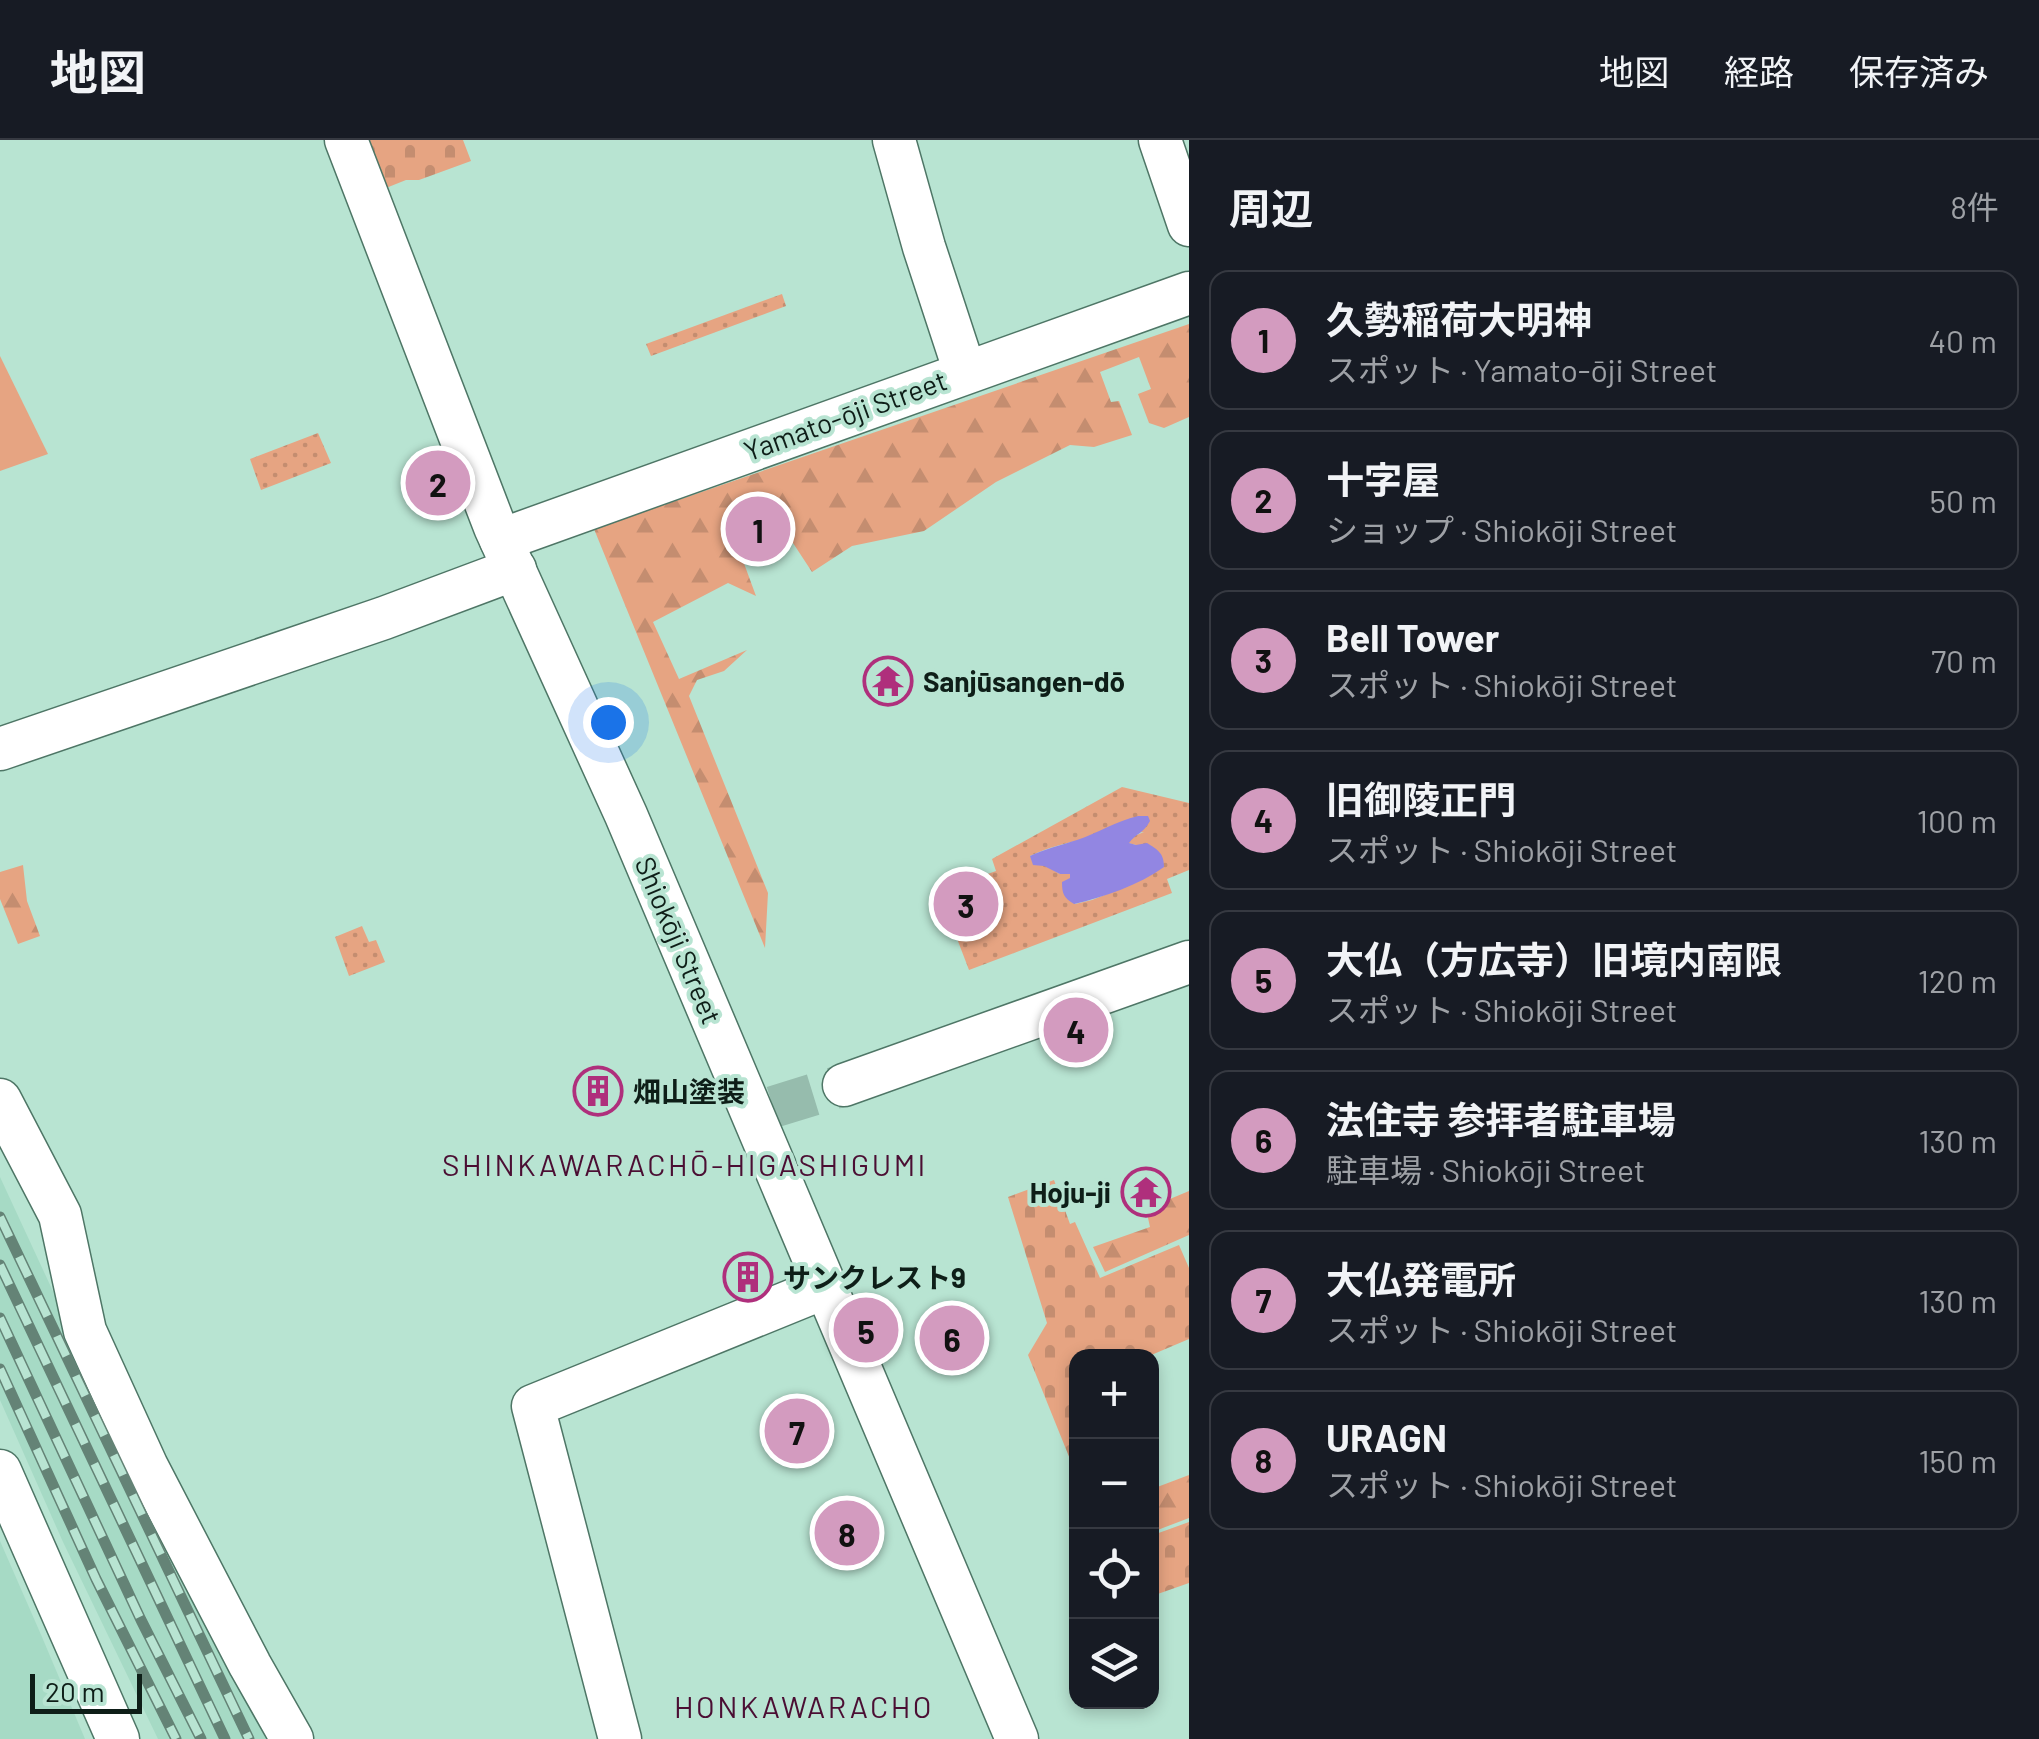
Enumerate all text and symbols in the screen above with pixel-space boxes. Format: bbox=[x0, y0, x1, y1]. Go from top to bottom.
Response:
text: 地図 bbox=[50, 42, 146, 100]
text: 地図 bbox=[1599, 50, 1669, 92]
text: 経路 bbox=[1724, 50, 1794, 92]
text: 保存済み bbox=[1849, 50, 1989, 92]
text: 周辺 bbox=[1229, 182, 1313, 232]
text: 8件 bbox=[1950, 187, 1999, 225]
text: 久勢稲荷大明神 bbox=[1326, 296, 1592, 342]
text: 1 bbox=[1258, 321, 1269, 359]
text: 40 m bbox=[1928, 321, 1997, 359]
text: スポット · Yamato-ōji Street bbox=[1326, 350, 1717, 388]
street label: Yamato-ōji Street bbox=[739, 363, 951, 467]
pin: 2 bbox=[406, 446, 470, 520]
text: 十字屋 bbox=[1326, 456, 1440, 502]
text: 2 bbox=[1255, 481, 1272, 519]
text: 50 m bbox=[1930, 481, 1997, 519]
pin: 1 bbox=[726, 492, 790, 566]
text: ショップ · Shiokōji Street bbox=[1326, 510, 1677, 548]
text: Bell Tower bbox=[1326, 614, 1499, 660]
text: 3 bbox=[1255, 641, 1272, 679]
text: 70 m bbox=[1931, 641, 1997, 679]
temple icon: Sanjūsangen-dō bbox=[862, 655, 914, 707]
place label: Sanjūsangen-dō bbox=[923, 664, 1125, 698]
text: スポット · Shiokōji Street bbox=[1326, 665, 1677, 703]
your location bbox=[583, 697, 634, 748]
text: 旧御陵正門 bbox=[1326, 776, 1516, 822]
text: 4 bbox=[1254, 801, 1273, 839]
text: 100 m bbox=[1917, 801, 1997, 839]
text: スポット · Shiokōji Street bbox=[1326, 830, 1677, 868]
street label: Shiokōji Street bbox=[629, 851, 729, 1029]
pin: 3 bbox=[934, 866, 998, 942]
text: 大仏（方広寺）旧境内南限 bbox=[1326, 936, 1782, 982]
text: 5 bbox=[1255, 961, 1272, 999]
text: 120 m bbox=[1918, 961, 1997, 999]
text: スポット · Shiokōji Street bbox=[1326, 990, 1677, 1028]
pin: 4 bbox=[1044, 992, 1108, 1068]
building icon: 畑山塗装 bbox=[572, 1065, 624, 1117]
place label: 畑山塗装 bbox=[633, 1074, 745, 1108]
text: 法住寺 参拝者駐車場 bbox=[1326, 1096, 1676, 1142]
text: 6 bbox=[1255, 1121, 1272, 1159]
text: 130 m bbox=[1918, 1121, 1997, 1159]
district label: SHINKAWARACHŌ-HIGASHIGUMI bbox=[442, 1146, 928, 1182]
text: 駐車場 · Shiokōji Street bbox=[1326, 1150, 1645, 1188]
temple icon: Hoju-ji bbox=[1120, 1166, 1172, 1218]
place label: Hoju-ji bbox=[1030, 1175, 1111, 1209]
building icon: サンクレスト9 bbox=[722, 1251, 774, 1303]
text: 大仏発電所 bbox=[1326, 1256, 1516, 1302]
place label: サンクレスト9 bbox=[783, 1260, 966, 1294]
text: 7 bbox=[1256, 1281, 1271, 1319]
text: 130 m bbox=[1918, 1281, 1997, 1319]
pin: 5 bbox=[834, 1292, 898, 1368]
pin: 6 bbox=[920, 1300, 984, 1376]
text: スポット · Shiokōji Street bbox=[1326, 1310, 1677, 1348]
map controls bbox=[1069, 1349, 1159, 1709]
button: + bbox=[1069, 1349, 1159, 1439]
pin: 7 bbox=[764, 1394, 830, 1468]
text: URAGN bbox=[1326, 1414, 1447, 1460]
button: − bbox=[1069, 1439, 1159, 1529]
text: 8 bbox=[1255, 1441, 1272, 1479]
text: 150 m bbox=[1918, 1441, 1997, 1479]
text: スポット · Shiokōji Street bbox=[1326, 1465, 1677, 1503]
pin: 8 bbox=[814, 1496, 880, 1570]
button: locate bbox=[1069, 1529, 1159, 1619]
button: layers bbox=[1069, 1619, 1159, 1709]
scale bar bbox=[30, 1669, 142, 1714]
text: 20 m bbox=[45, 1674, 105, 1708]
district label: HONKAWARACHO bbox=[674, 1688, 934, 1724]

